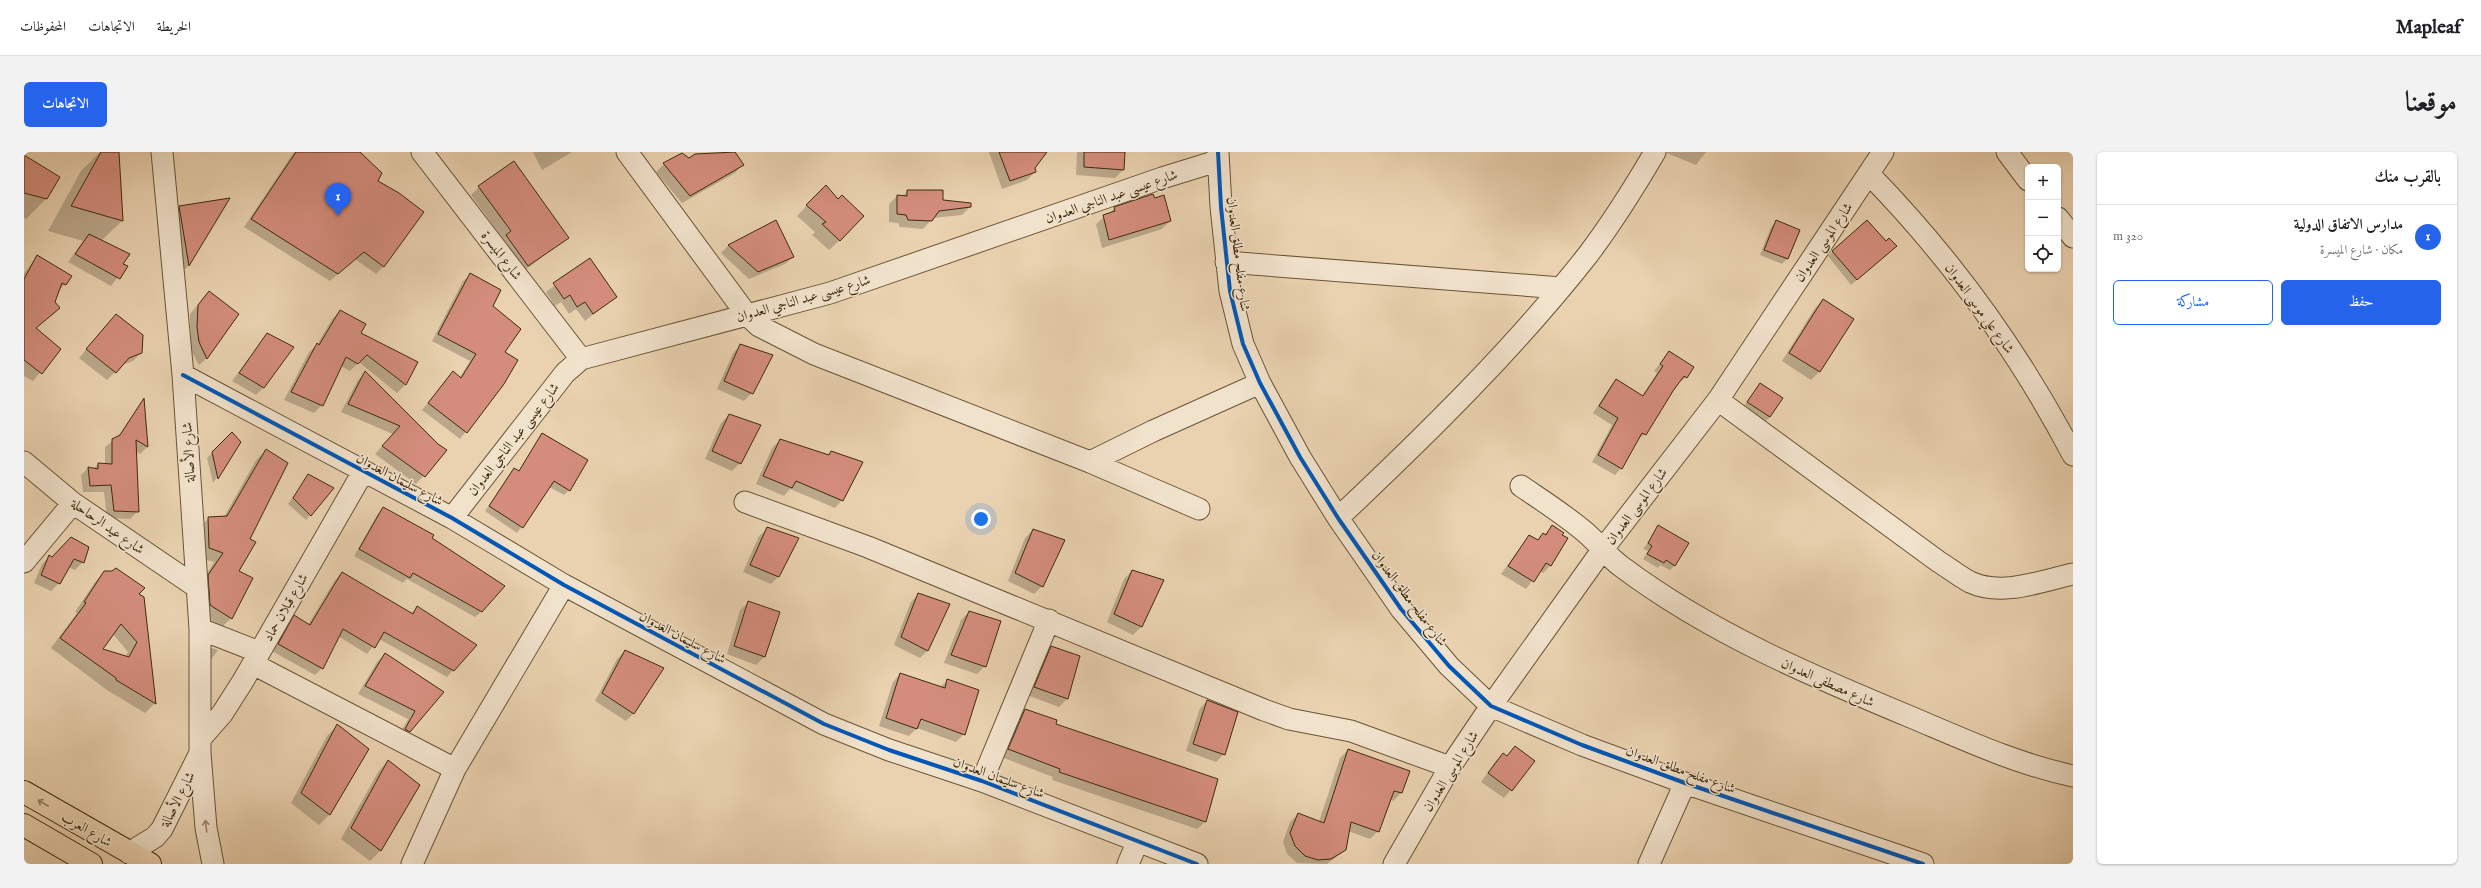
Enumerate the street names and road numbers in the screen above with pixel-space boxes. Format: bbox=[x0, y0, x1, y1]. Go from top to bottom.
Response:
street label: شارع عيسى عبد الناجي العدوان bbox=[1043, 166, 1181, 230]
street label: شارع مفلح مطلق العدوان bbox=[1219, 196, 1254, 313]
street label: شارع الموسى العدوان bbox=[1791, 199, 1859, 287]
street label: شارع الميسرة bbox=[475, 227, 526, 285]
street label: شارع علي موسى العدوان bbox=[1938, 260, 2018, 359]
street label: شارع عيسى عبد الناجي العدوان bbox=[734, 271, 873, 329]
street label: شارع عيسى عبد الناجي العدوان bbox=[464, 379, 565, 501]
street label: شارع الأصالة bbox=[176, 421, 202, 483]
street label: شارع سليمان العدوان bbox=[352, 449, 446, 512]
street label: شارع الموسى العدوان bbox=[1602, 464, 1673, 550]
street label: شارع عيد الرحاحلة bbox=[65, 494, 148, 560]
street label: شارع مفلح مطلق العدوان bbox=[1365, 547, 1451, 652]
street label: شارع قبلان حماد bbox=[259, 570, 314, 646]
street label: شارع سليمان العدوان bbox=[635, 607, 729, 670]
street label: شارع مصطفى العدوان bbox=[1777, 654, 1877, 713]
street label: شارع الموسى العدوان bbox=[1419, 728, 1485, 816]
street label: شارع مفلح مطلق العدوان bbox=[1622, 742, 1738, 801]
street label: شارع سليمان العدوان bbox=[950, 753, 1047, 805]
street label: شارع الأصالة bbox=[154, 768, 201, 832]
street label: شارع العرب bbox=[57, 808, 115, 853]

